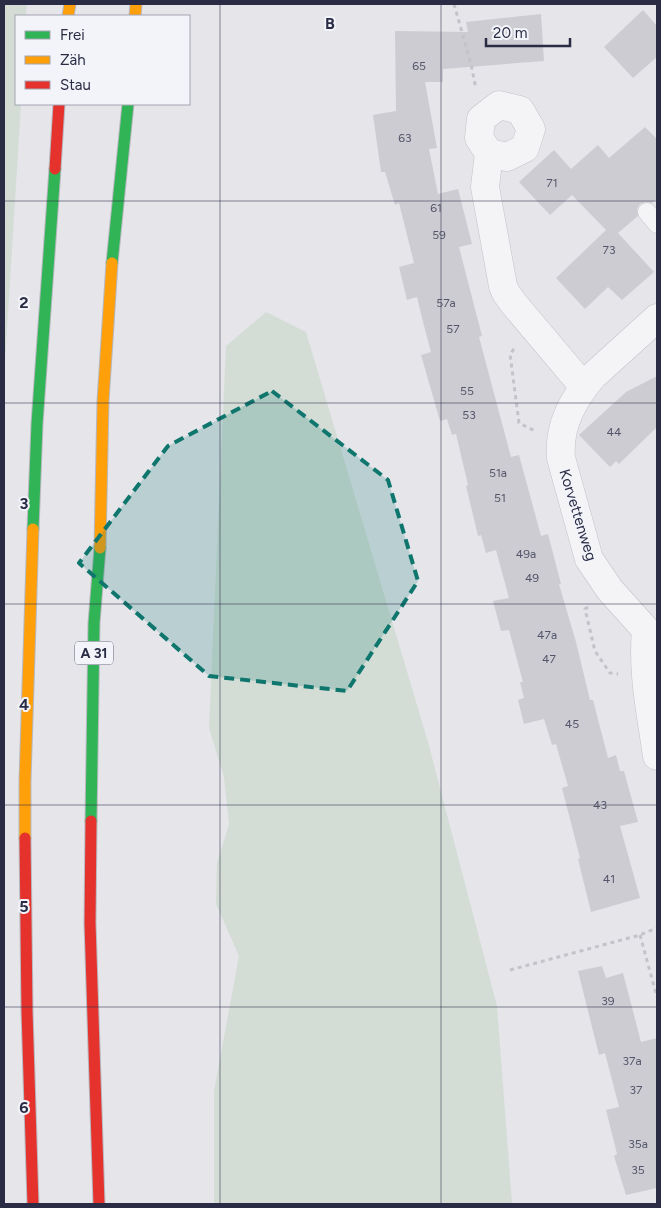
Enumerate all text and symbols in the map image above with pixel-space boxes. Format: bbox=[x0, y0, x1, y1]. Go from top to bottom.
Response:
text: B bbox=[325, 14, 335, 33]
legend bbox=[15, 15, 190, 105]
scale bar bbox=[486, 15, 570, 47]
text: 20 m bbox=[493, 24, 527, 42]
text: Frei bbox=[60, 26, 85, 44]
text: Zäh bbox=[60, 51, 86, 69]
house number: 65 bbox=[412, 59, 426, 73]
text: Stau bbox=[60, 76, 91, 94]
house number: 63 bbox=[398, 131, 412, 145]
house number: 71 bbox=[546, 176, 558, 190]
house number: 61 bbox=[430, 201, 442, 215]
house number: 59 bbox=[432, 228, 446, 242]
house number: 73 bbox=[603, 243, 615, 257]
text: 2 bbox=[19, 293, 29, 312]
house number: 57a bbox=[436, 296, 456, 310]
house number: 57 bbox=[446, 322, 460, 336]
house number: 55 bbox=[460, 384, 474, 398]
house number: 53 bbox=[462, 408, 476, 422]
house number: 44 bbox=[607, 425, 622, 439]
house number: 51a bbox=[489, 466, 507, 480]
street label: Korvettenweg bbox=[556, 467, 600, 563]
house number: 51 bbox=[494, 491, 506, 505]
text: 3 bbox=[20, 494, 29, 513]
house number: 49a bbox=[516, 547, 536, 561]
house number: 49 bbox=[525, 571, 539, 585]
house number: 47a bbox=[537, 628, 557, 642]
road number: A 31 bbox=[75, 641, 113, 664]
house number: 47 bbox=[542, 652, 556, 666]
text: 4 bbox=[19, 695, 29, 714]
house number: 45 bbox=[565, 717, 579, 731]
house number: 43 bbox=[593, 798, 607, 812]
house number: 41 bbox=[603, 872, 615, 886]
text: 5 bbox=[19, 897, 29, 916]
house number: 39 bbox=[601, 994, 615, 1008]
house number: 37a bbox=[622, 1054, 642, 1068]
house number: 37 bbox=[630, 1083, 643, 1097]
text: 6 bbox=[19, 1098, 29, 1117]
house number: 35a bbox=[628, 1137, 648, 1151]
house number: 35 bbox=[631, 1163, 645, 1177]

